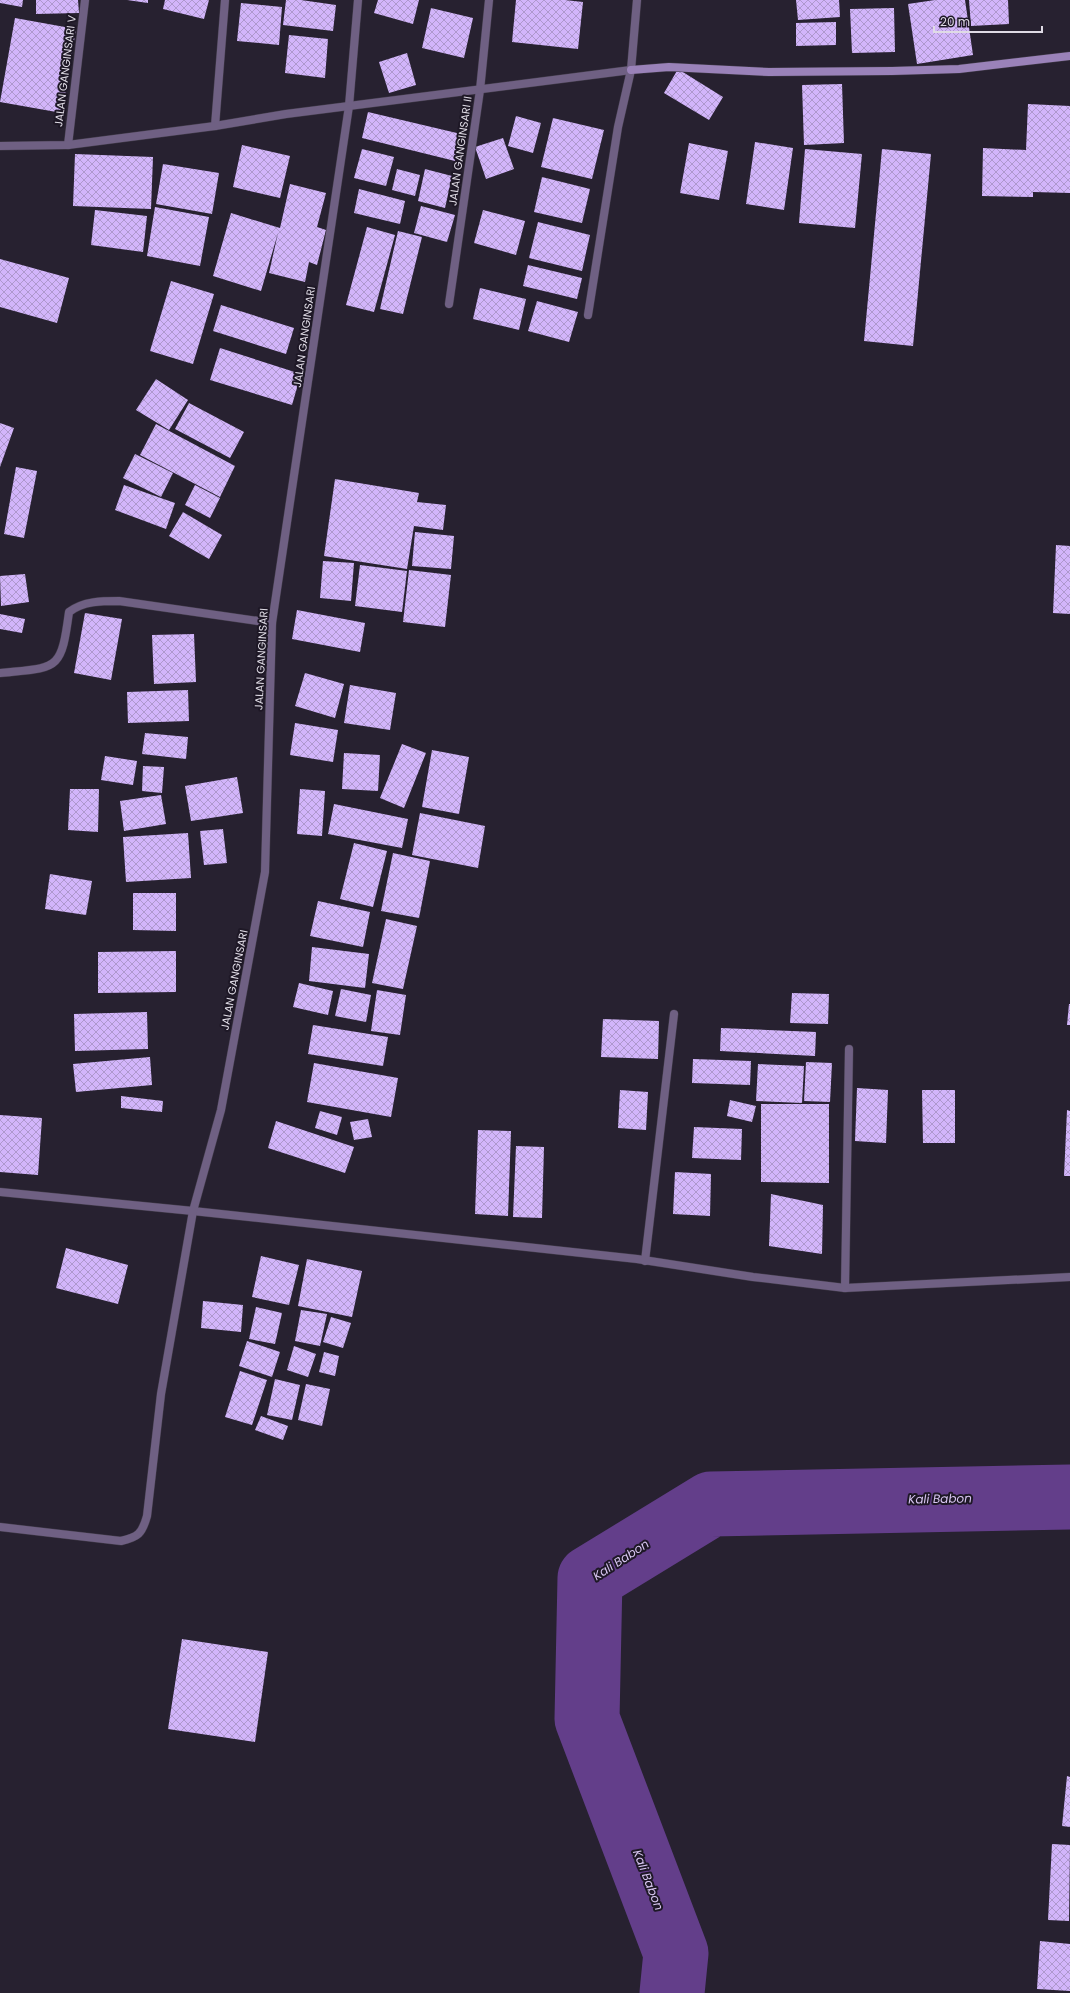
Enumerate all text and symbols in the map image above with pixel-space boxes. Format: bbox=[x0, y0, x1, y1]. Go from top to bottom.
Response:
scale bar bbox=[934, 8, 1042, 34]
text: 20 m bbox=[940, 13, 970, 30]
street label: JALAN GANGINSARI V bbox=[50, 14, 80, 128]
street label: JALAN GANGINSARI II bbox=[444, 95, 476, 207]
street label: JALAN GANGINSARI bbox=[289, 285, 319, 389]
street label: JALAN GANGINSARI bbox=[250, 608, 272, 710]
street label: JALAN GANGINSARI bbox=[216, 928, 252, 1032]
water label: Kali Babon bbox=[908, 1489, 972, 1508]
water label: Kali Babon bbox=[589, 1535, 652, 1584]
water label: Kali Babon bbox=[629, 1847, 668, 1913]

